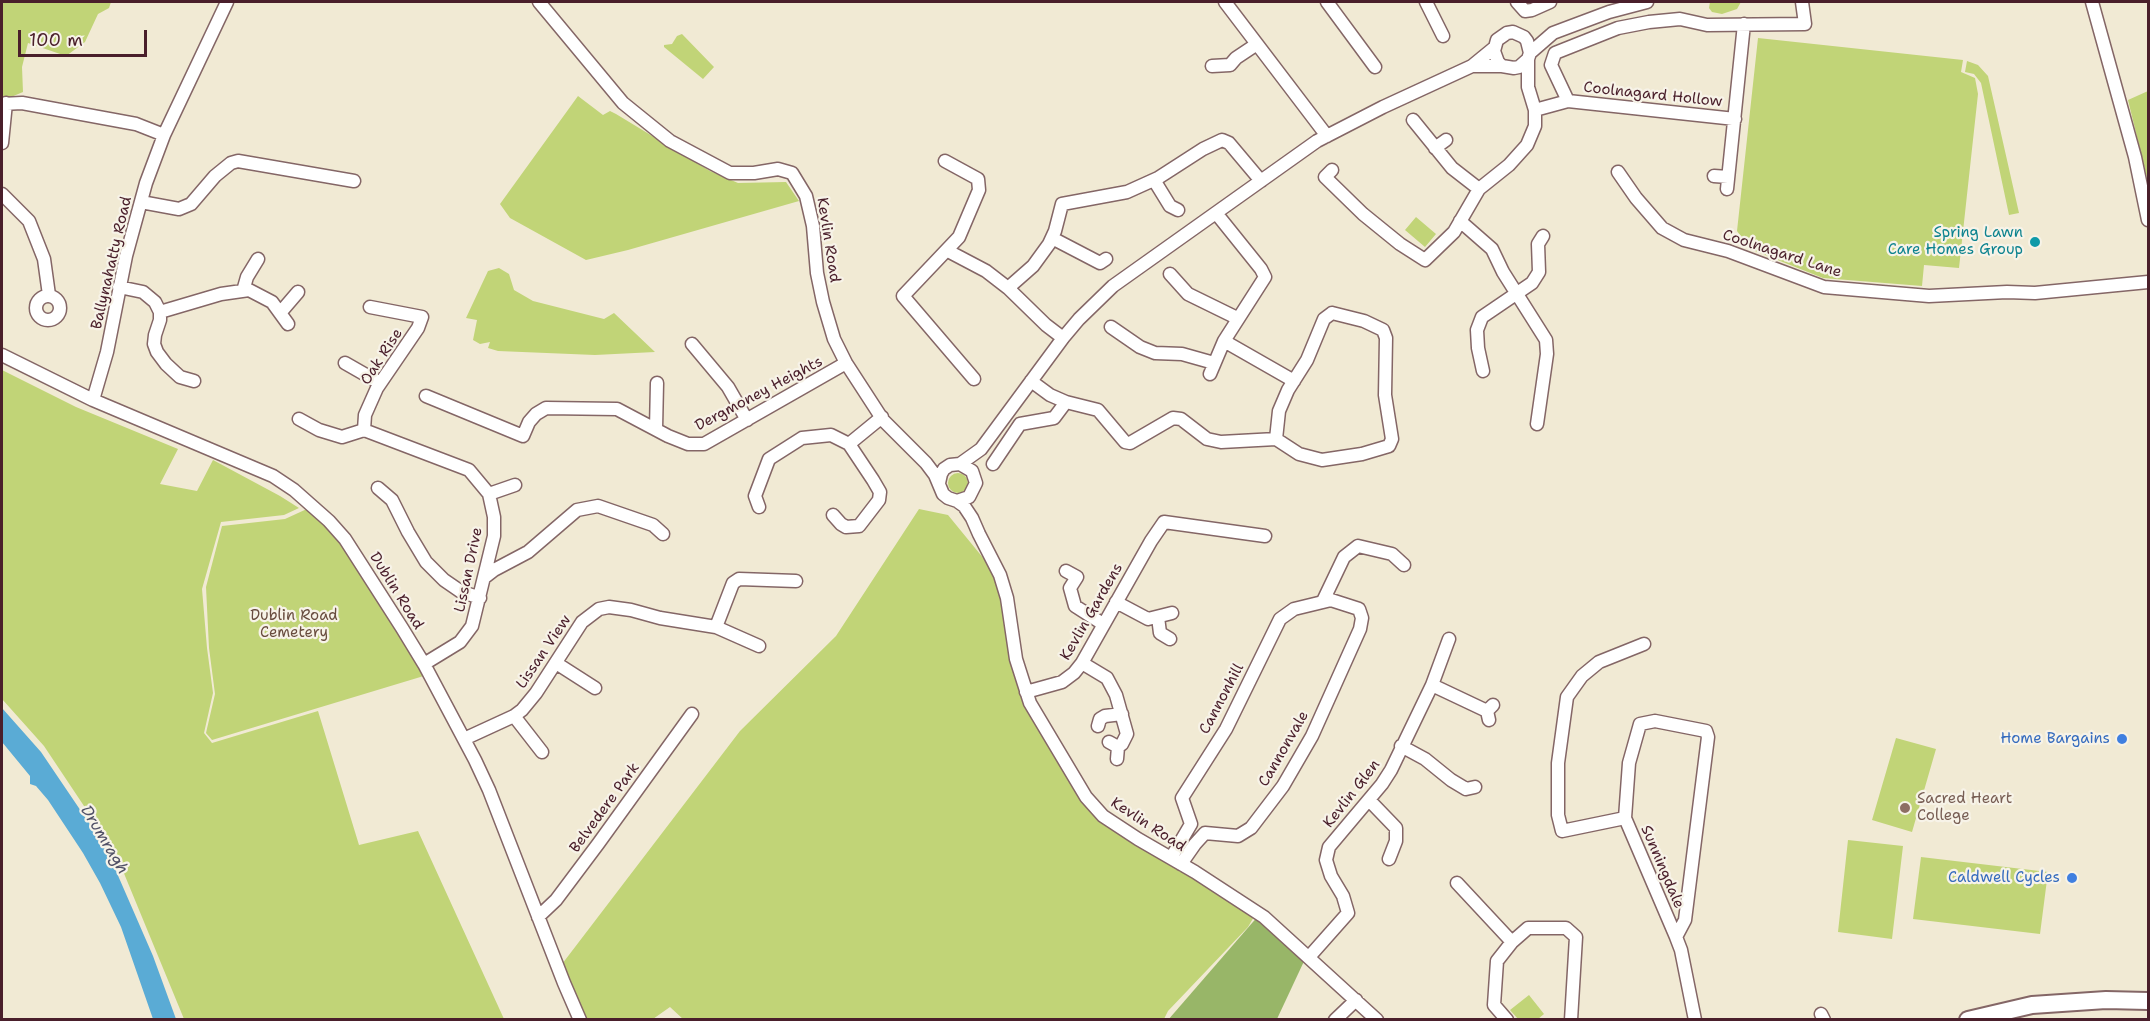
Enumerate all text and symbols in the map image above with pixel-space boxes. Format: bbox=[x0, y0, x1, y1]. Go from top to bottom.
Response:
scale bar bbox=[21, 18, 150, 56]
text: 100 m bbox=[29, 28, 83, 52]
street label: Coolnagard Hollow bbox=[1583, 79, 1723, 111]
street label: Ballynahatty Road bbox=[88, 195, 136, 331]
street label: Kevlin Road bbox=[812, 196, 844, 284]
place label: Spring Lawn Care Homes Group bbox=[1888, 224, 2023, 259]
street label: Coolnagard Lane bbox=[1720, 226, 1844, 282]
marker: Spring Lawn Care Homes Group bbox=[2028, 235, 2042, 249]
street label: Oak Rise bbox=[357, 325, 407, 389]
street label: Dergmoney Heights bbox=[692, 353, 826, 435]
street label: Lissan Drive bbox=[451, 526, 487, 614]
street label: Dublin Road bbox=[365, 549, 427, 633]
street label: Kevlin Gardens bbox=[1057, 560, 1127, 664]
park label: Dublin Road Cemetery bbox=[250, 607, 338, 642]
street label: Lissan View bbox=[513, 612, 575, 692]
street label: Cannonhill bbox=[1196, 661, 1248, 737]
street label: Cannonvale bbox=[1255, 708, 1313, 790]
place label: Home Bargains bbox=[2000, 730, 2110, 748]
marker: Home Bargains bbox=[2115, 732, 2129, 746]
street label: Kevlin Glen bbox=[1320, 756, 1384, 832]
street label: Belvedere Park bbox=[566, 759, 644, 857]
place label: Sacred Heart College bbox=[1917, 790, 2012, 825]
street label: Kevlin Road bbox=[1107, 794, 1189, 856]
marker: Sacred Heart College bbox=[1898, 801, 1912, 815]
water label: Drumragh bbox=[76, 802, 132, 878]
street label: Sunningdale bbox=[1636, 823, 1688, 911]
place label: Caldwell Cycles bbox=[1948, 869, 2060, 887]
marker: Caldwell Cycles bbox=[2065, 871, 2079, 885]

